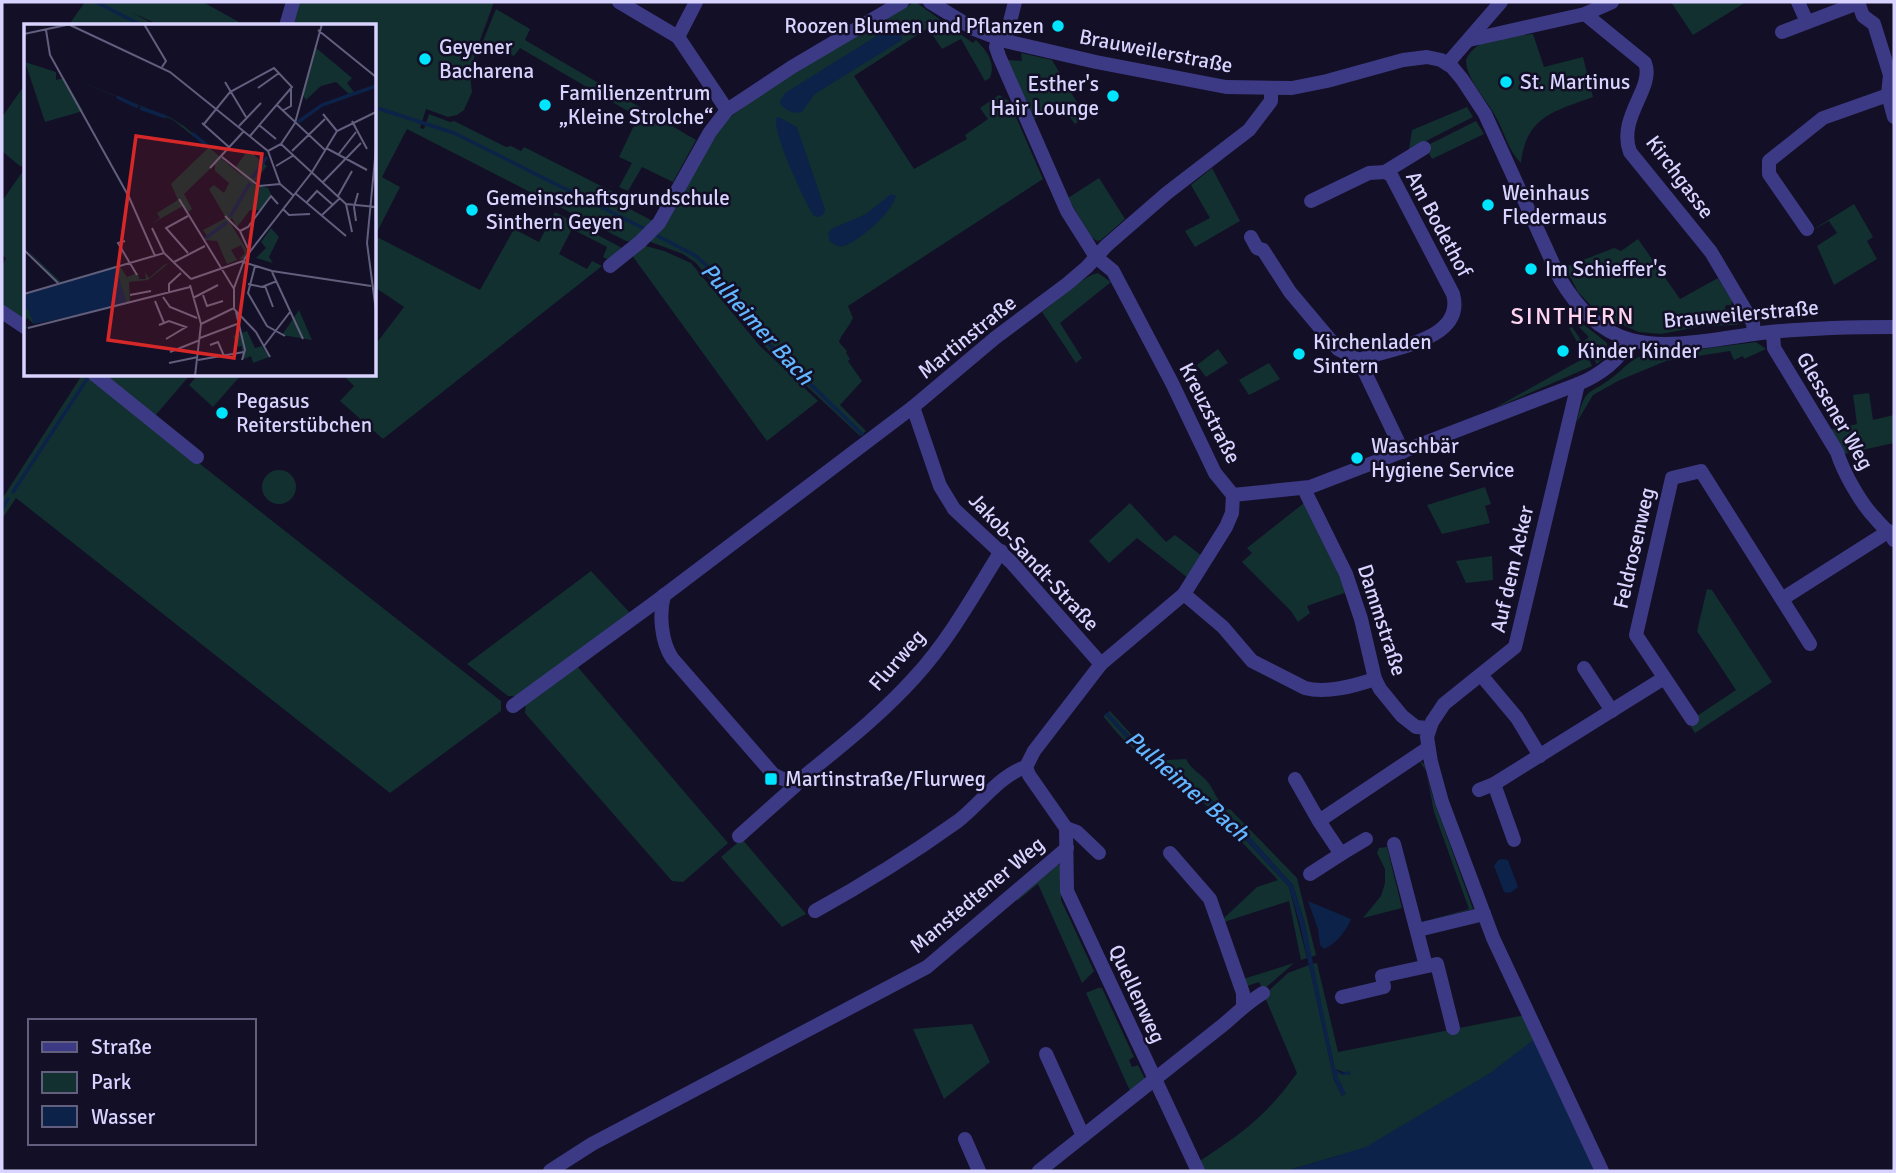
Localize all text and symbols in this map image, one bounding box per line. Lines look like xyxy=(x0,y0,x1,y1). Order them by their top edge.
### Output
place label: Roozen Blumen und Pflanzen xyxy=(784,13,1044,39)
marker: Roozen Blumen und Pflanzen xyxy=(1050,18,1066,34)
street label: Brauweilerstraße xyxy=(1077,23,1235,79)
inset map xyxy=(24,24,376,376)
place label: Geyener Bacharena xyxy=(439,34,534,84)
marker: Geyener Bacharena xyxy=(417,51,433,67)
place label: St. Martinus xyxy=(1520,69,1630,95)
place label: Esther's Hair Lounge xyxy=(990,71,1099,121)
marker: St. Martinus xyxy=(1498,74,1514,90)
place label: Familienzentrum „Kleine Strolche“ xyxy=(559,80,713,130)
marker: Esther's Hair Lounge xyxy=(1105,88,1121,104)
marker: Familienzentrum „Kleine Strolche“ xyxy=(537,97,553,113)
street label: Kirchgasse xyxy=(1640,130,1720,224)
street label: Am Bodethof xyxy=(1400,167,1478,282)
place label: Weinhaus Fledermaus xyxy=(1502,180,1607,230)
place label: Gemeinschaftsgrundschule Sinthern Geyen xyxy=(486,185,730,235)
marker: Weinhaus Fledermaus xyxy=(1480,197,1496,213)
marker: Gemeinschaftsgrundschule Sinthern Geyen xyxy=(464,202,480,218)
place label: Im Schieffer's xyxy=(1545,256,1667,282)
water label: Pulheimer Bach xyxy=(695,257,820,392)
marker: Im Schieffer's xyxy=(1523,261,1539,277)
street label: Martinstraße xyxy=(913,289,1021,385)
street label: Brauweilerstraße xyxy=(1662,294,1820,334)
district label: SINTHERN xyxy=(1511,301,1636,331)
place label: Kirchenladen Sintern xyxy=(1313,329,1432,379)
place label: Kinder Kinder xyxy=(1577,338,1700,364)
marker: Kinder Kinder xyxy=(1555,343,1571,359)
marker: Kirchenladen Sintern xyxy=(1291,346,1307,362)
street label: Glessener Weg xyxy=(1791,347,1879,475)
street label: Kreuzstraße xyxy=(1174,358,1246,468)
place label: Pegasus Reiterstübchen xyxy=(236,388,372,438)
marker: Pegasus Reiterstübchen xyxy=(214,405,230,421)
place label: Waschbär Hygiene Service xyxy=(1371,433,1514,483)
marker: Waschbär Hygiene Service xyxy=(1349,450,1365,466)
street label: Feldrosenweg xyxy=(1607,485,1661,611)
street label: Jakob-Sandt-Straße xyxy=(963,487,1105,637)
street label: Auf dem Acker xyxy=(1485,503,1539,635)
street label: Dammstraße xyxy=(1352,561,1412,679)
street label: Flurweg xyxy=(863,624,931,696)
water label: Pulheimer Bach xyxy=(1119,724,1256,849)
place label: Martinstraße/Flurweg xyxy=(785,766,986,792)
marker: Martinstraße/Flurweg xyxy=(763,771,779,787)
street label: Manstedtener Weg xyxy=(904,831,1050,959)
street label: Quellenweg xyxy=(1103,941,1171,1047)
legend xyxy=(28,1019,256,1145)
text: Straße xyxy=(91,1034,152,1060)
text: Park xyxy=(91,1069,132,1095)
text: Wasser xyxy=(91,1104,156,1130)

